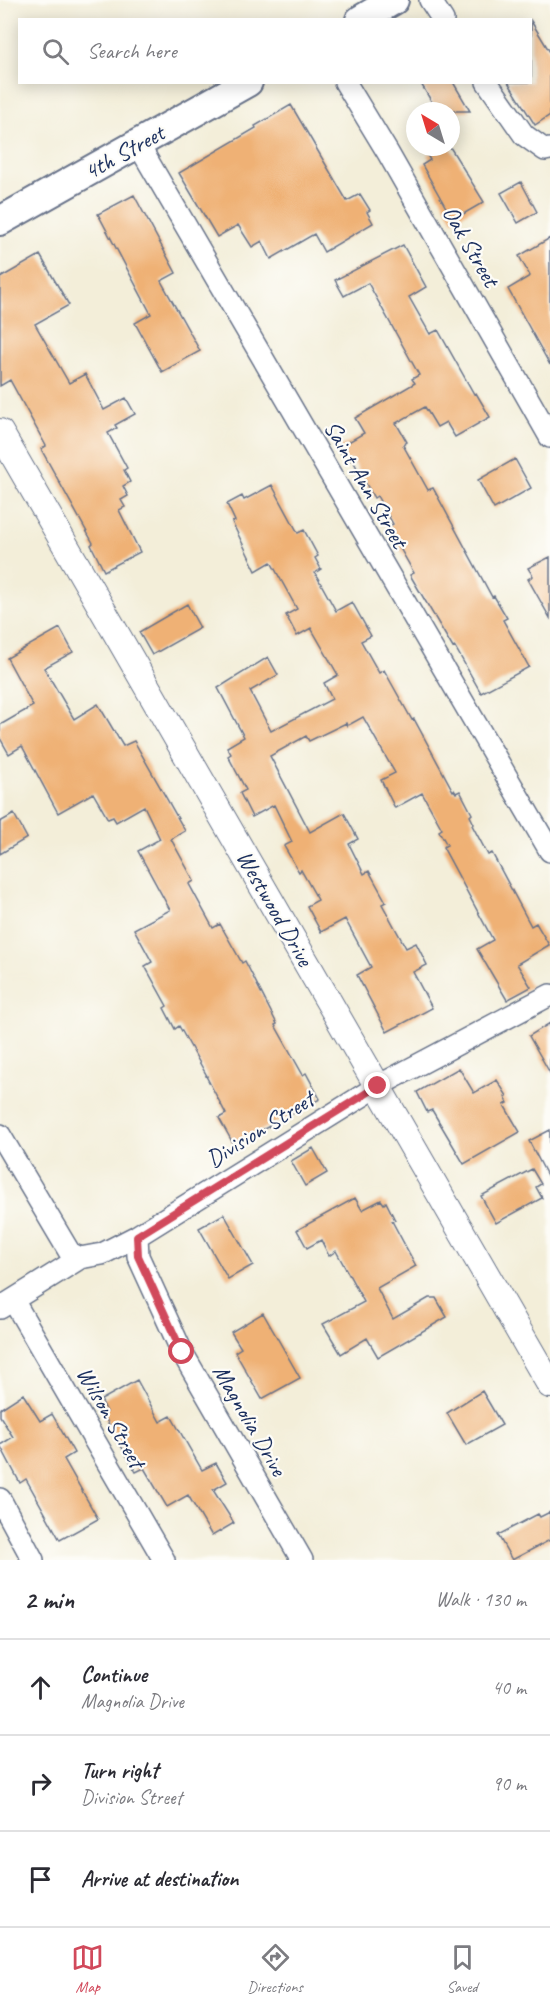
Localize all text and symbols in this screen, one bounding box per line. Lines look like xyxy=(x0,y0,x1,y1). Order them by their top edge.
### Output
search box xyxy=(18,18,532,84)
icon: search xyxy=(39,35,72,68)
text: Search here xyxy=(87,37,177,65)
north arrow xyxy=(406,102,460,156)
street label: 4th Street xyxy=(79,117,171,186)
street label: Oak Street xyxy=(436,200,507,294)
street label: Saint Ann Street xyxy=(317,415,416,555)
street label: Westwood Drive xyxy=(230,845,321,973)
route end xyxy=(364,1072,390,1098)
street label: Division Street xyxy=(201,1082,322,1174)
route start xyxy=(168,1338,194,1364)
street label: Magnolia Drive xyxy=(206,1359,295,1483)
street label: Wilson Street xyxy=(70,1361,154,1476)
text: 2 min xyxy=(24,1583,74,1616)
text: Walk · 130 m xyxy=(436,1587,526,1612)
text: Continue xyxy=(81,1661,147,1689)
icon: ahead xyxy=(24,1671,57,1704)
text: 40 m xyxy=(492,1675,526,1700)
text: Magnolia Drive xyxy=(81,1689,184,1714)
text: Turn right xyxy=(81,1757,158,1785)
icon: right xyxy=(24,1767,57,1800)
text: 90 m xyxy=(492,1771,526,1796)
text: Division Street xyxy=(81,1785,182,1810)
icon: arrive xyxy=(24,1863,57,1896)
text: Arrive at destination xyxy=(81,1865,238,1893)
tab: Map xyxy=(71,1941,104,1997)
tab: Directions xyxy=(247,1941,303,1997)
tab: Saved xyxy=(446,1941,479,1997)

